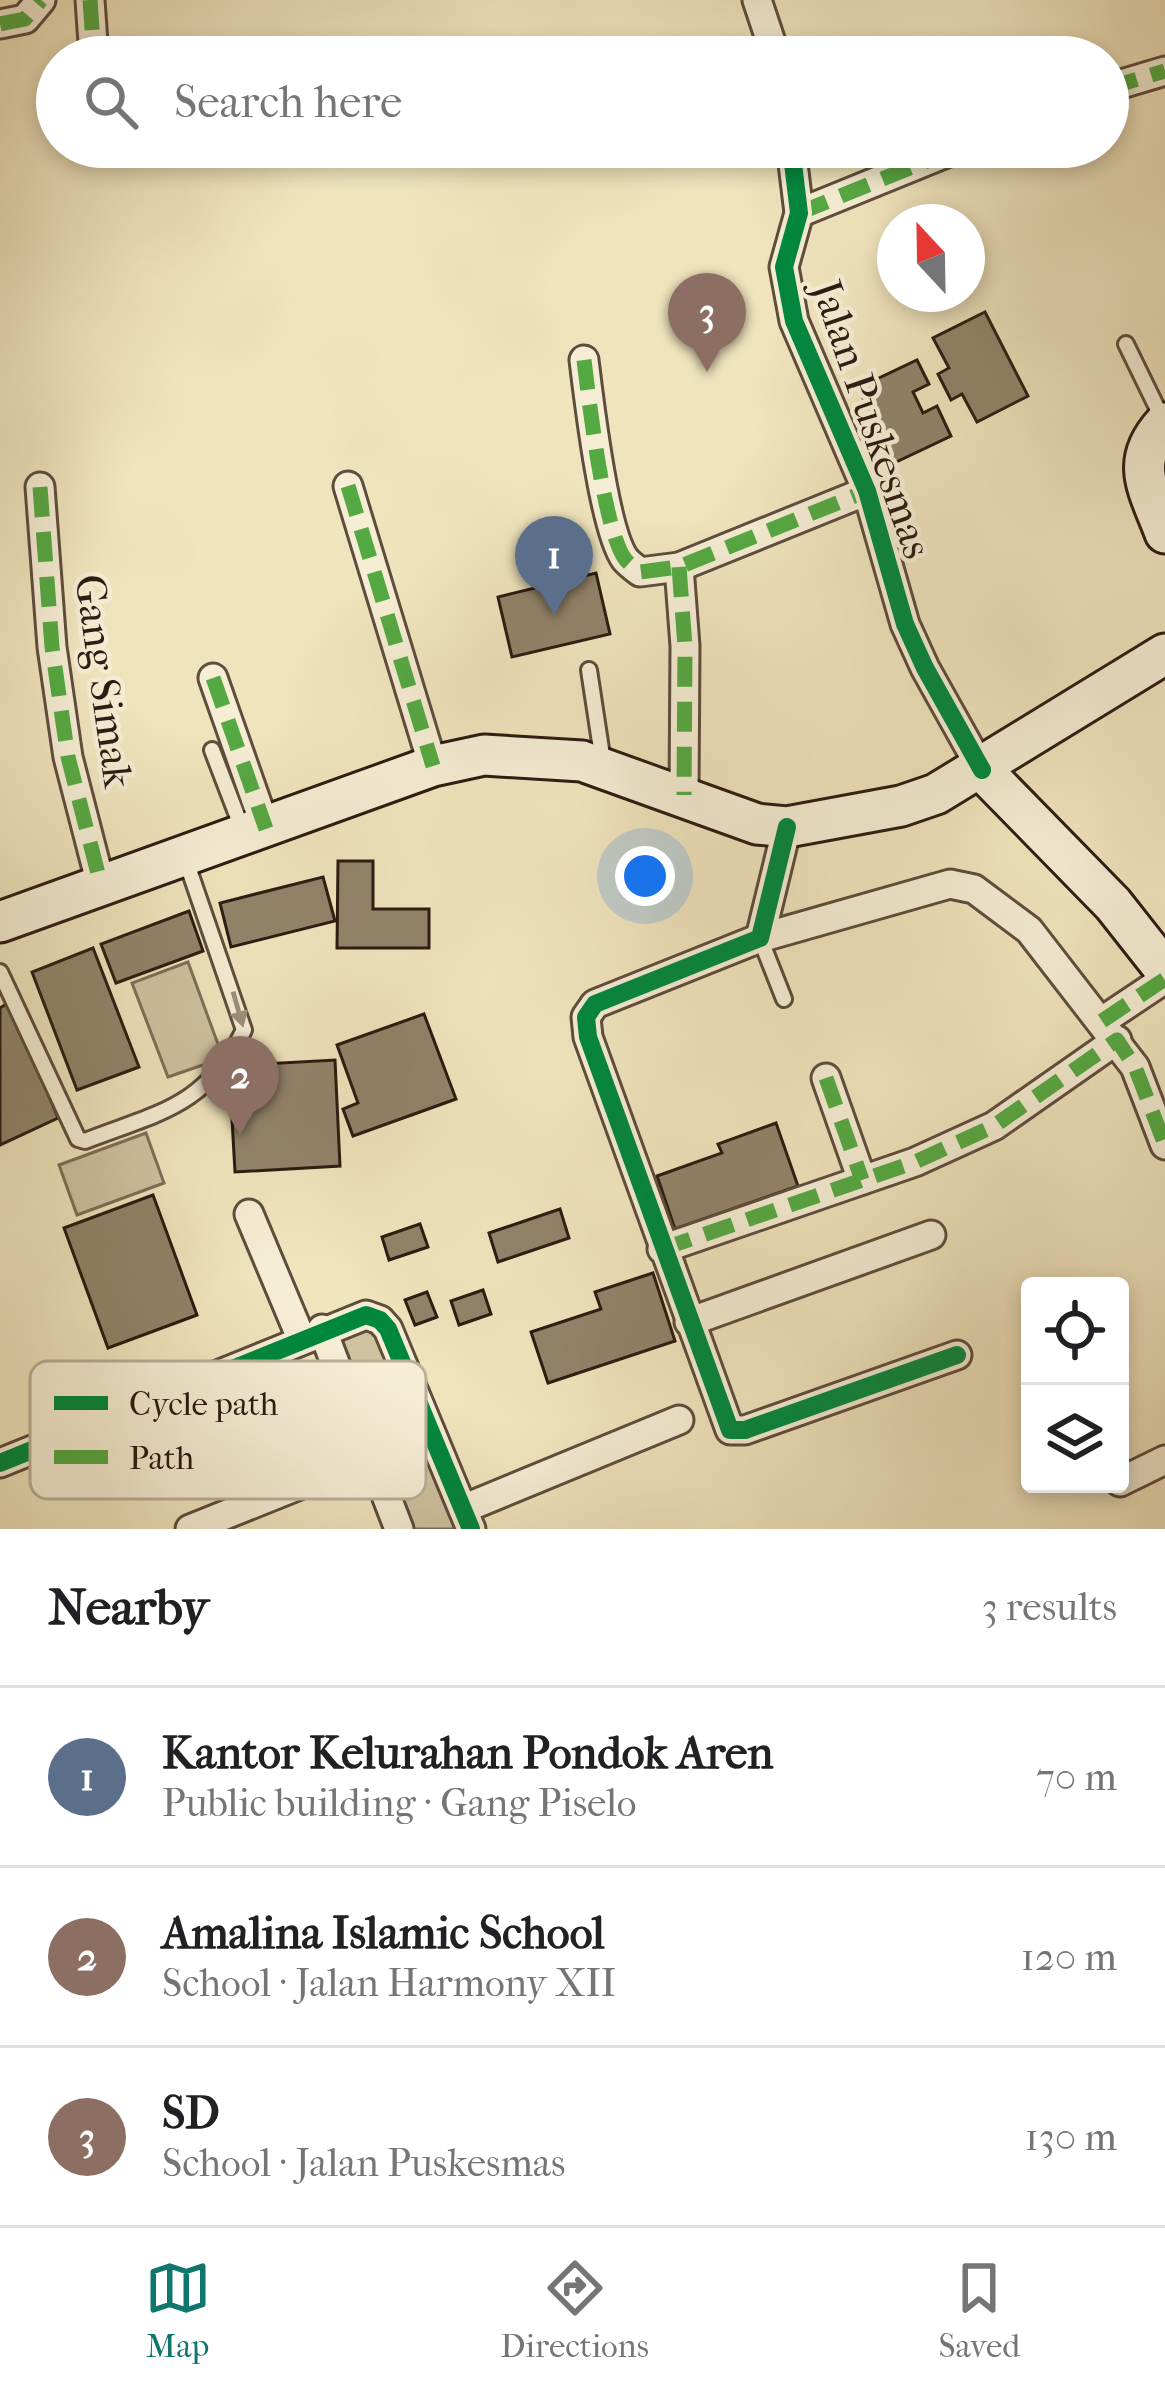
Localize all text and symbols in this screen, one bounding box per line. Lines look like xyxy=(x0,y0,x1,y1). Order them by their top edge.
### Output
search box xyxy=(36,36,1129,168)
icon: search xyxy=(78,69,144,135)
text: Search here xyxy=(174,76,402,129)
north arrow xyxy=(877,204,985,312)
street label: Jalan Puskesmas xyxy=(800,271,942,565)
pin: 3 xyxy=(668,273,746,372)
pin: 1 xyxy=(515,516,593,615)
street label: Gang Simak xyxy=(64,571,143,791)
your location xyxy=(615,846,675,906)
one-way arrow xyxy=(230,991,248,1028)
pin: 2 xyxy=(201,1036,279,1135)
map controls xyxy=(1021,1277,1129,1493)
button: locate xyxy=(1021,1277,1129,1385)
legend xyxy=(30,1361,426,1499)
text: Cycle path xyxy=(129,1385,279,1424)
button: layers xyxy=(1021,1385,1129,1493)
text: Path xyxy=(129,1439,195,1478)
text: Nearby xyxy=(48,1577,209,1637)
text: 3 results xyxy=(982,1584,1117,1630)
text: Kantor Kelurahan Pondok Aren xyxy=(162,1727,774,1780)
text: 1 xyxy=(80,1754,94,1800)
text: 70 m xyxy=(1036,1754,1117,1800)
text: Public building · Gang Piselo xyxy=(162,1780,637,1826)
text: Amalina Islamic School xyxy=(162,1907,605,1960)
text: 2 xyxy=(77,1934,97,1980)
text: 120 m xyxy=(1021,1934,1117,1980)
text: School · Jalan Harmony XII xyxy=(162,1960,616,2006)
text: SD xyxy=(162,2087,220,2140)
text: 3 xyxy=(79,2114,95,2160)
text: 130 m xyxy=(1025,2114,1117,2160)
text: School · Jalan Puskesmas xyxy=(162,2140,565,2186)
tab: Map xyxy=(145,2255,211,2366)
tab: Directions xyxy=(500,2255,649,2366)
tab: Saved xyxy=(938,2255,1020,2366)

